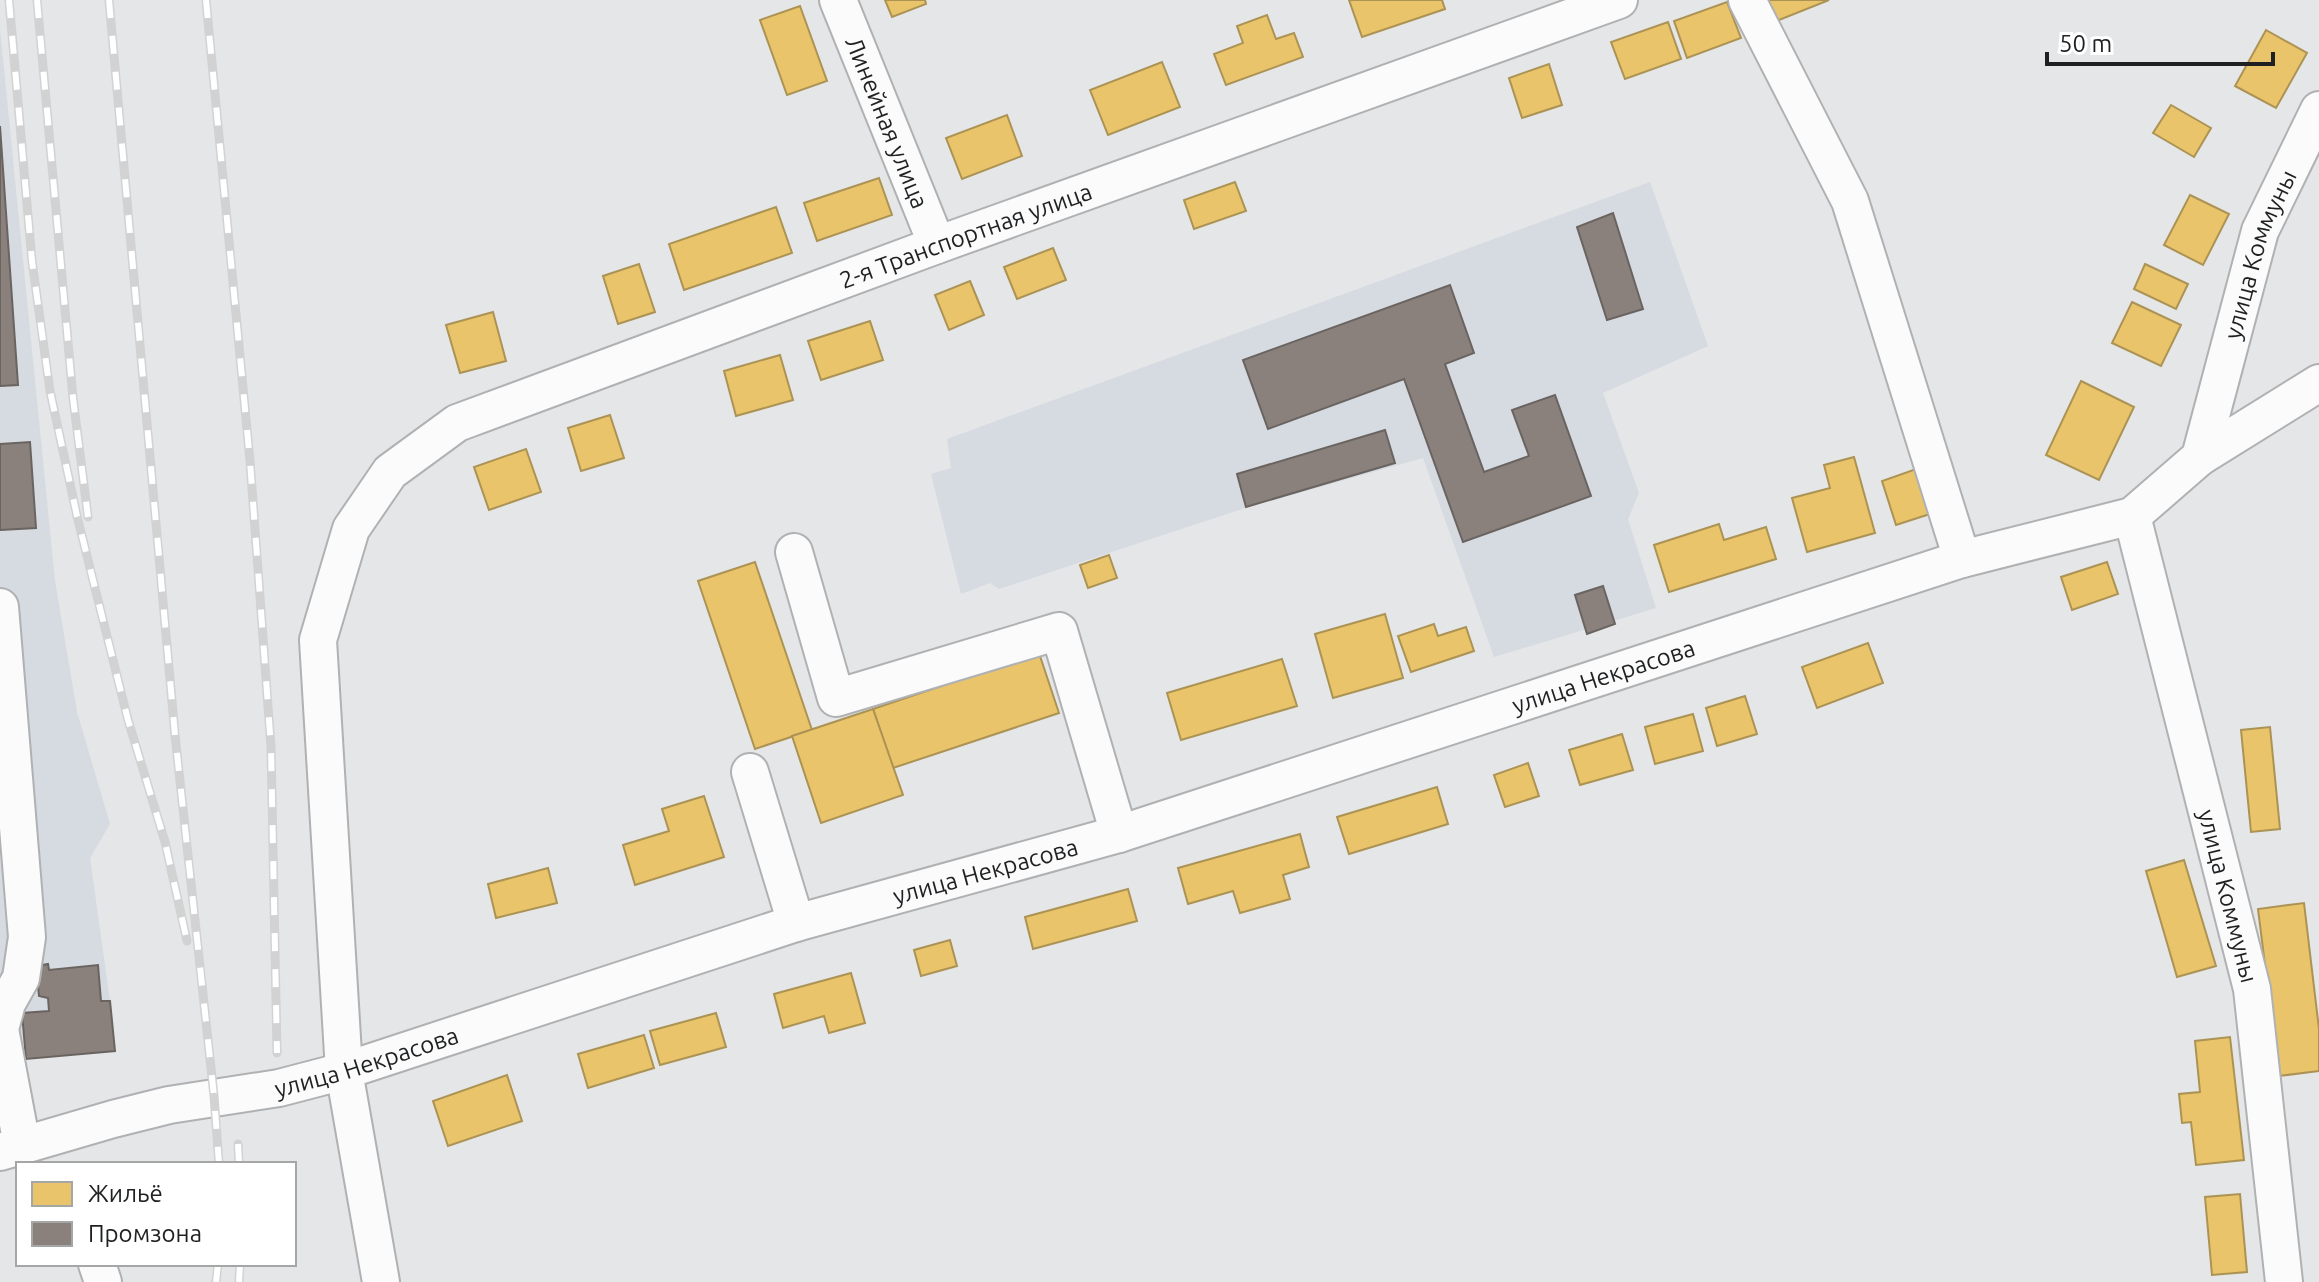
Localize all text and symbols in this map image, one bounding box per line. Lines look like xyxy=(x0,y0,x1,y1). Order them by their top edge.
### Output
scale bar xyxy=(2047,16,2273,66)
text: 50 m xyxy=(2059,30,2112,57)
street label: Линейная улица xyxy=(841,33,934,212)
street label: улица Коммуны xyxy=(2218,165,2301,342)
street label: 2-я Транспортная улица xyxy=(836,177,1095,293)
street label: улица Некрасова xyxy=(1508,634,1698,718)
street label: улица Коммуны xyxy=(2193,806,2263,986)
street label: улица Некрасова xyxy=(890,832,1081,909)
street label: улица Некрасова xyxy=(272,1021,462,1102)
legend xyxy=(16,1162,296,1266)
text: Жильё xyxy=(88,1180,163,1207)
text: Промзона xyxy=(88,1220,202,1247)

